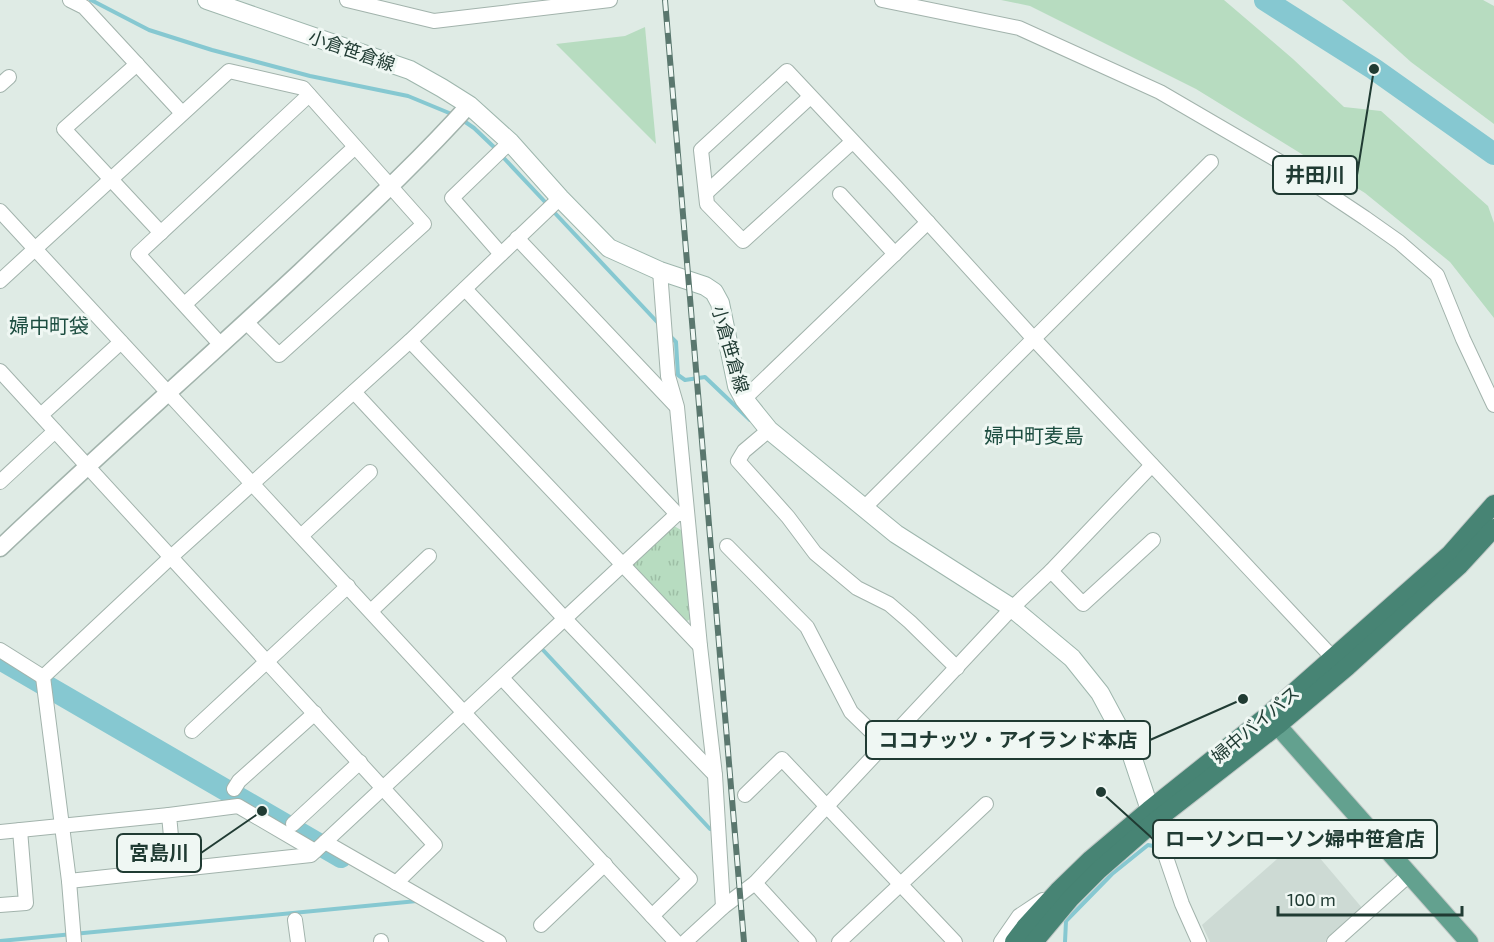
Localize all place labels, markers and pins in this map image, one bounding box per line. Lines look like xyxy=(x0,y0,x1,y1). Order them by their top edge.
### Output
callout: 井田川 xyxy=(1273,156,1357,194)
callout: ココナッツ・アイランド本店 xyxy=(866,721,1150,759)
callout: ローソンローソン婦中笹倉店 xyxy=(1153,820,1437,858)
callout: 宮島川 xyxy=(117,834,201,872)

